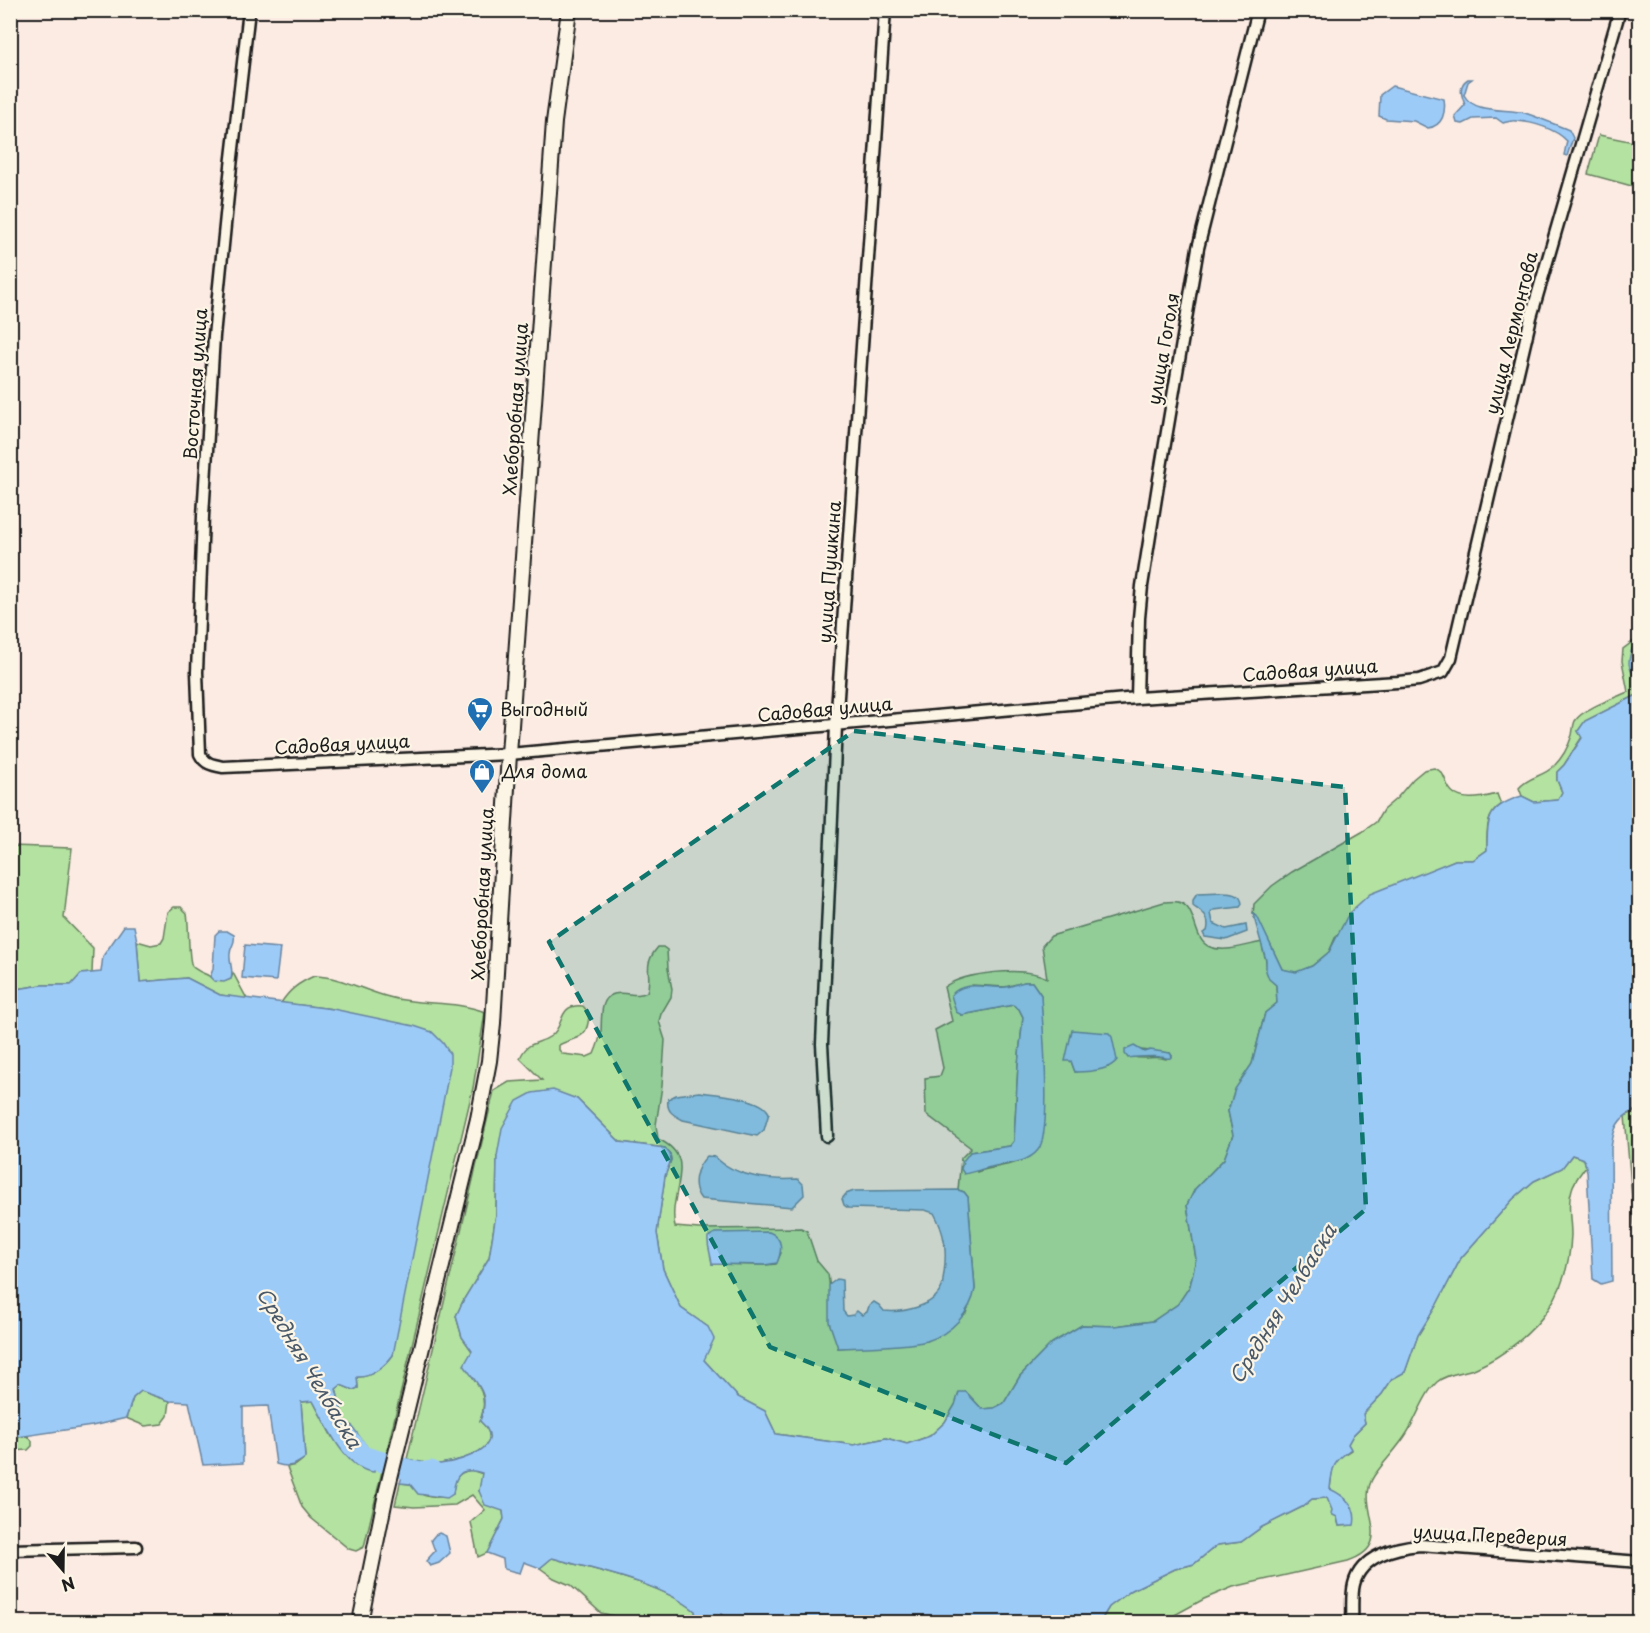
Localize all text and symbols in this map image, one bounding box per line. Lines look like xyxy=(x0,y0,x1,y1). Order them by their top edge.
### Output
street label: улица Лермонтова xyxy=(1477,247,1544,417)
street label: улица Гоголя xyxy=(1139,291,1186,407)
street label: Восточная улица xyxy=(176,306,213,461)
street label: Хлеборобная улица xyxy=(495,321,534,496)
street label: улица Пушкина xyxy=(810,499,847,644)
street label: Садовая улица xyxy=(1241,651,1379,688)
street label: Садовая улица xyxy=(756,689,894,728)
supermarket icon: Выгодный xyxy=(465,695,495,733)
place label: Выгодный xyxy=(500,695,588,722)
street label: Садовая улица xyxy=(274,726,411,761)
shop icon: Для дома xyxy=(467,757,497,795)
place label: Для дома xyxy=(501,757,587,784)
street label: Хлеборобная улица xyxy=(463,806,500,981)
water label: Средняя Челбаска xyxy=(1221,1217,1344,1389)
water label: Средняя Челбаска xyxy=(250,1281,370,1454)
street label: улица Передерия xyxy=(1412,1517,1568,1552)
north arrow xyxy=(33,1540,93,1600)
text: N xyxy=(58,1572,79,1598)

